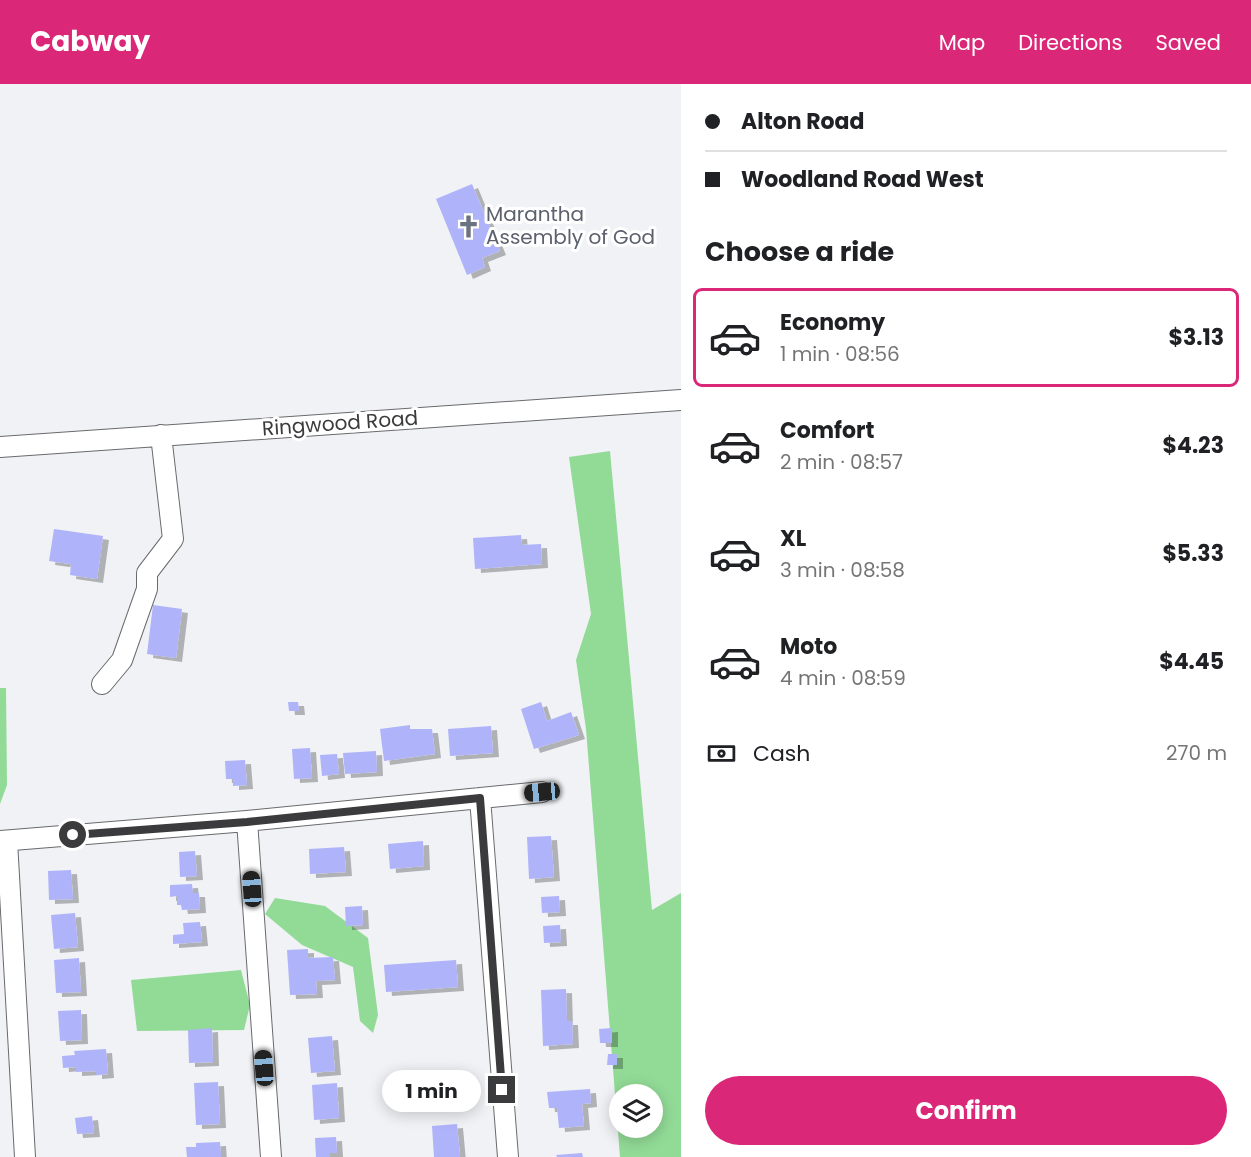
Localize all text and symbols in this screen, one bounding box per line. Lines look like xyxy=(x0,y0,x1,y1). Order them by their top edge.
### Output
text: Cabway xyxy=(30,22,150,61)
text: Map xyxy=(939,28,985,57)
text: Directions xyxy=(1018,28,1122,57)
text: Saved xyxy=(1155,28,1221,57)
text: Alton Road xyxy=(741,106,864,137)
text: Woodland Road West xyxy=(741,164,984,195)
place label: Marantha Assembly of God xyxy=(486,200,655,251)
church icon: Marantha Assembly of God xyxy=(455,213,481,239)
text: Choose a ride xyxy=(705,233,894,270)
text: Economy xyxy=(780,307,885,338)
icon: car xyxy=(708,311,762,365)
text: $3.13 xyxy=(1168,322,1224,353)
text: 1 min · 08:56 xyxy=(780,340,900,368)
street label: Ringwood Road xyxy=(261,404,419,442)
text: Comfort xyxy=(780,415,874,446)
icon: car xyxy=(708,419,762,473)
text: $4.23 xyxy=(1163,430,1224,461)
text: 2 min · 08:57 xyxy=(780,448,903,476)
text: XL xyxy=(780,523,806,554)
icon: car xyxy=(708,527,762,581)
text: $5.33 xyxy=(1162,538,1224,569)
text: 3 min · 08:58 xyxy=(780,556,905,584)
text: Moto xyxy=(780,631,837,662)
icon: car xyxy=(708,635,762,689)
text: $4.45 xyxy=(1159,646,1224,677)
text: 4 min · 08:59 xyxy=(780,664,906,692)
icon: cash xyxy=(705,737,738,770)
text: Cash xyxy=(753,738,810,769)
text: 270 m xyxy=(1166,739,1227,767)
car xyxy=(523,781,561,803)
route start xyxy=(59,821,86,848)
car xyxy=(242,870,262,908)
car xyxy=(254,1049,274,1087)
callout: 1 min xyxy=(382,1069,481,1111)
route end xyxy=(488,1076,515,1103)
button: Confirm xyxy=(705,1076,1227,1145)
text: 1 min xyxy=(405,1077,458,1105)
map controls xyxy=(609,1084,663,1138)
button: layers xyxy=(609,1084,663,1138)

